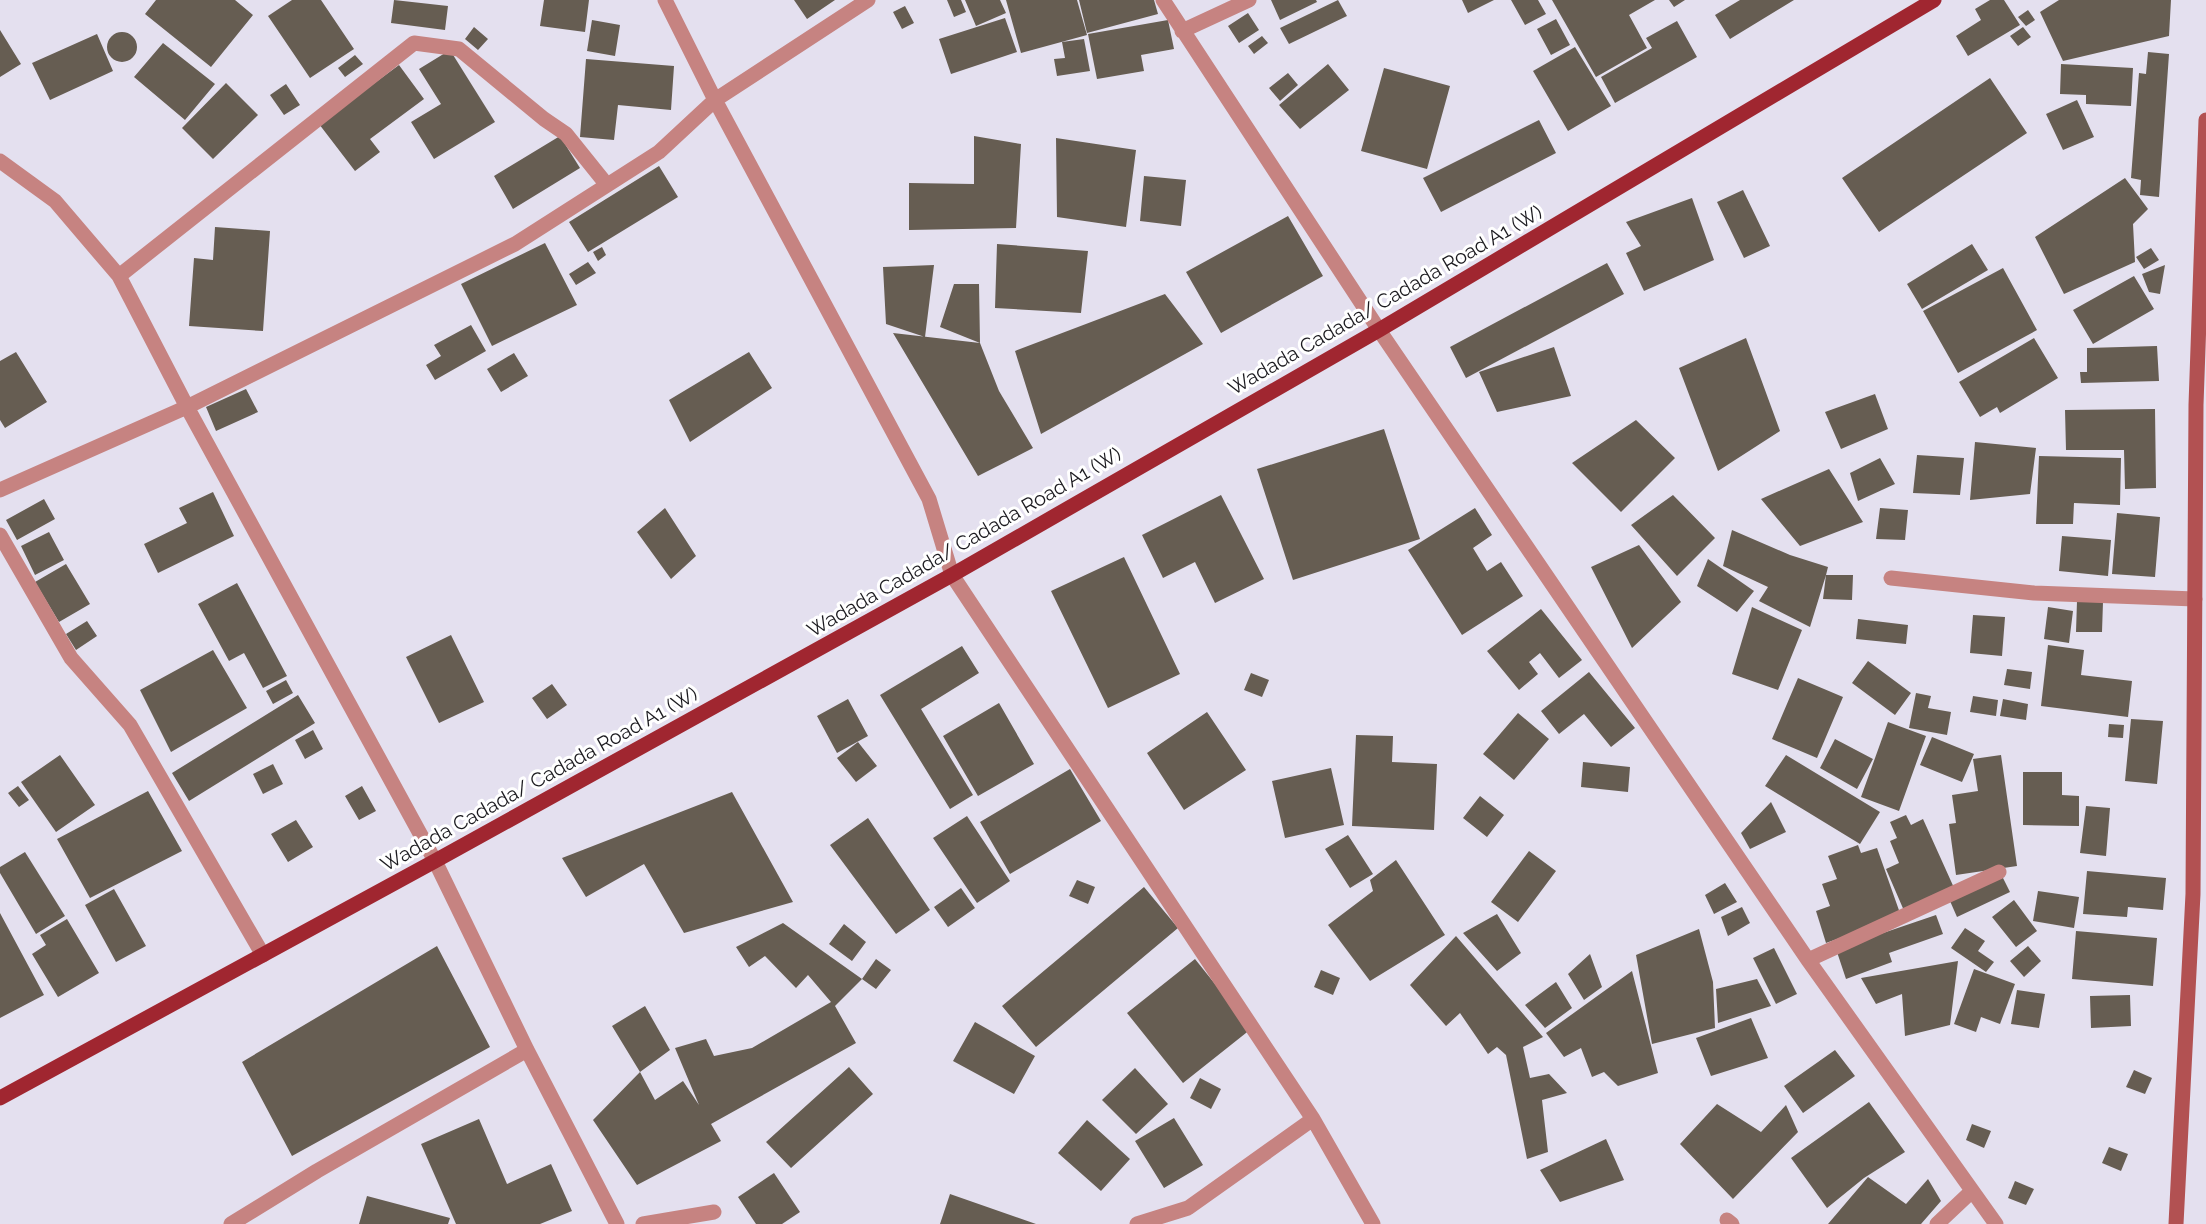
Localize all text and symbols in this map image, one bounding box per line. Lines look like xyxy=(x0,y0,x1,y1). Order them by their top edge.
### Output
street label: Wadada Cadada/ Cadada Road A1 (W) xyxy=(1224,200,1546,400)
street label: Wadada Cadada/ Cadada Road A1 (W) xyxy=(803,442,1125,642)
street label: Wadada Cadada/ Cadada Road A1 (W) xyxy=(376,682,702,876)

